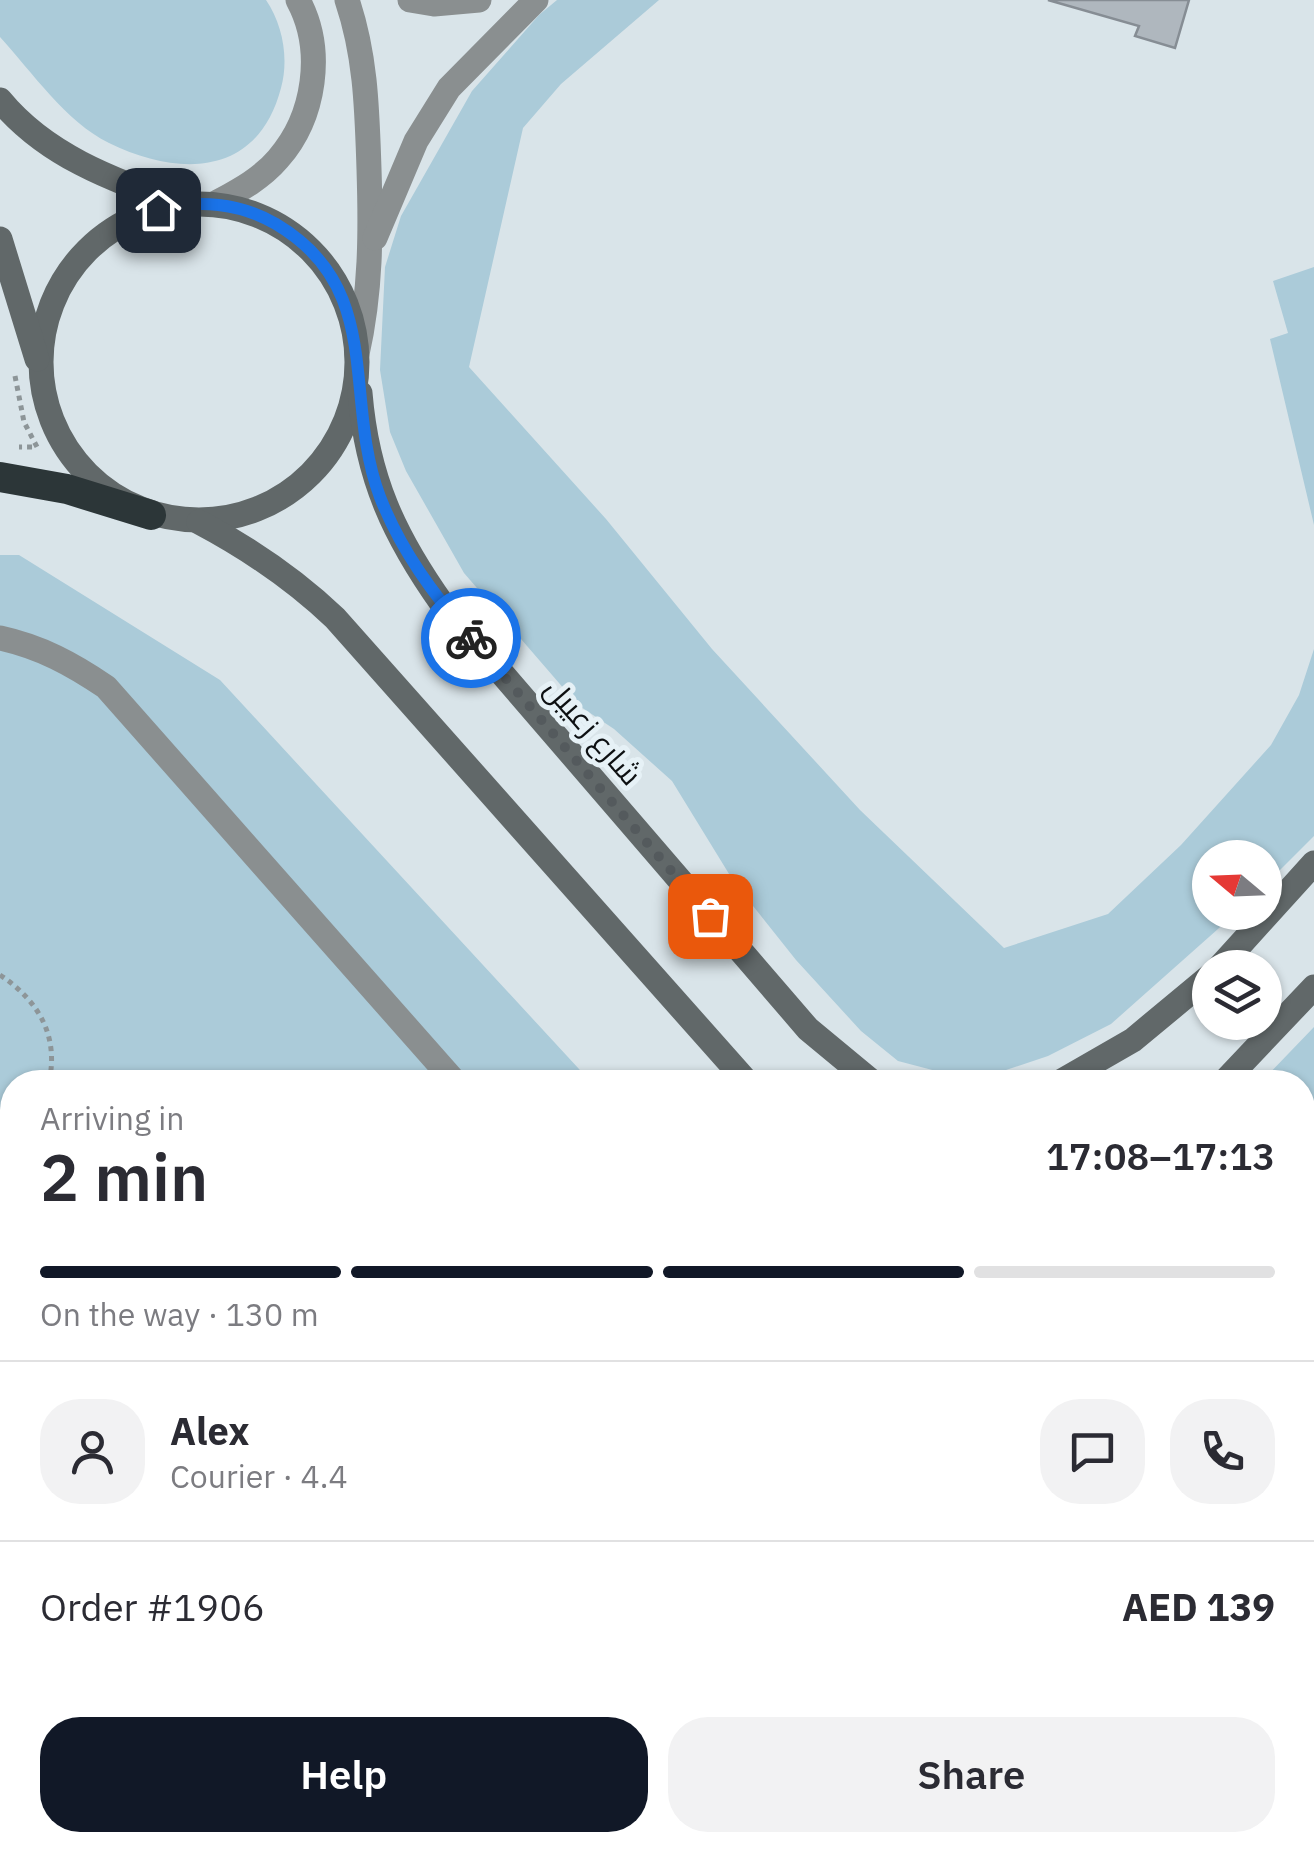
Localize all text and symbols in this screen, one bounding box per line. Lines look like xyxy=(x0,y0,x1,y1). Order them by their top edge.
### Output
pin xyxy=(116,168,201,253)
icon: home xyxy=(131,183,186,238)
courier xyxy=(421,588,521,688)
icon: bike xyxy=(444,611,499,666)
street label: شارع زعيبل xyxy=(535,669,651,794)
north arrow xyxy=(1192,840,1282,930)
map controls xyxy=(1192,840,1282,1040)
pin xyxy=(668,874,753,959)
icon: bag xyxy=(683,889,738,944)
button: layers xyxy=(1192,950,1282,1040)
text: Arriving in xyxy=(40,1097,185,1139)
text: 17:08–17:13 xyxy=(1046,1131,1275,1180)
text: 2 min xyxy=(40,1134,208,1219)
text: On the way · 130 m xyxy=(40,1293,319,1335)
button: person xyxy=(40,1399,145,1504)
button: chat xyxy=(1040,1399,1145,1504)
button: phone xyxy=(1170,1399,1275,1504)
text: Alex xyxy=(170,1406,250,1455)
text: Courier · 4.4 xyxy=(170,1455,348,1497)
text: Order #1906 xyxy=(40,1582,265,1631)
text: AED 139 xyxy=(1122,1582,1275,1631)
button: Help xyxy=(40,1717,648,1832)
button: Share xyxy=(668,1717,1275,1832)

